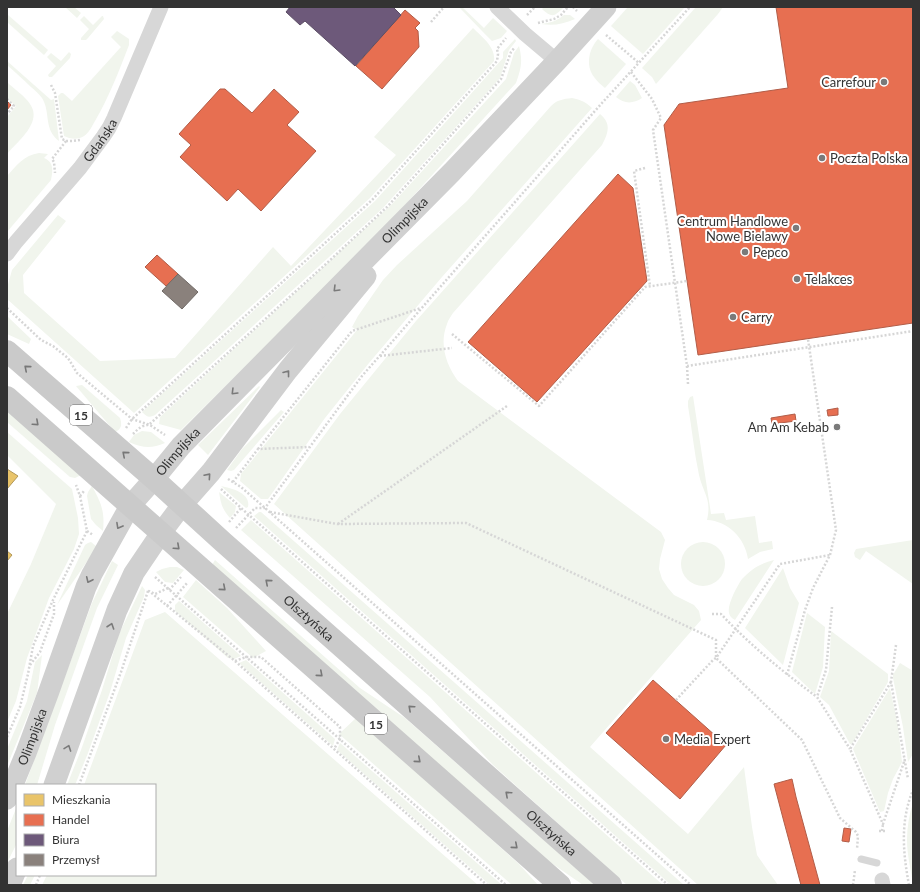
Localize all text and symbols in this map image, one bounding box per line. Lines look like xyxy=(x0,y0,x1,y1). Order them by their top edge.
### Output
place label: Carrefour xyxy=(821,74,876,90)
marker: Carrefour xyxy=(879,77,889,87)
street label: Gdańska xyxy=(79,116,120,165)
place label: Poczta Polska xyxy=(830,150,908,166)
marker: Poczta Polska xyxy=(817,153,827,163)
street label: Olimpijska xyxy=(378,193,431,247)
place label: Centrum Handlowe Nowe Bielawy xyxy=(677,213,788,244)
marker: Centrum Handlowe Nowe Bielawy xyxy=(791,223,801,233)
place label: Pepco xyxy=(753,244,788,260)
marker: Pepco xyxy=(740,247,750,257)
place label: Telakces xyxy=(805,271,853,287)
marker: Telakces xyxy=(792,274,802,284)
one-way arrow xyxy=(333,284,340,292)
place label: Carry xyxy=(741,309,773,325)
marker: Carry xyxy=(728,312,738,322)
one-way arrow xyxy=(24,365,32,373)
one-way arrow xyxy=(282,370,289,377)
one-way arrow xyxy=(231,387,239,395)
road number: 15 xyxy=(70,405,92,425)
one-way arrow xyxy=(31,418,39,425)
place label: Am Am Kebab xyxy=(748,419,829,435)
marker: Am Am Kebab xyxy=(832,422,842,432)
street label: Olimpijska xyxy=(152,424,203,479)
one-way arrow xyxy=(122,451,129,458)
one-way arrow xyxy=(203,473,210,481)
one-way arrow xyxy=(117,522,124,529)
one-way arrow xyxy=(172,543,180,550)
one-way arrow xyxy=(86,576,94,584)
one-way arrow xyxy=(265,579,273,587)
one-way arrow xyxy=(218,583,225,590)
street label: Olsztyńska xyxy=(280,591,338,645)
one-way arrow xyxy=(107,623,115,630)
one-way arrow xyxy=(315,669,323,676)
one-way arrow xyxy=(408,705,416,712)
street label: Olimpijska xyxy=(14,706,50,768)
road number: 15 xyxy=(365,714,387,734)
place label: Media Expert xyxy=(674,731,751,747)
marker: Media Expert xyxy=(661,734,671,744)
one-way arrow xyxy=(63,745,71,752)
one-way arrow xyxy=(413,755,420,762)
legend xyxy=(16,784,156,876)
one-way arrow xyxy=(505,791,513,799)
text: Mieszkania xyxy=(52,792,111,807)
street label: Olsztyńska xyxy=(523,806,580,859)
text: Handel xyxy=(52,812,90,827)
text: Biura xyxy=(52,832,79,847)
one-way arrow xyxy=(510,841,518,848)
text: Przemysł xyxy=(52,852,100,867)

